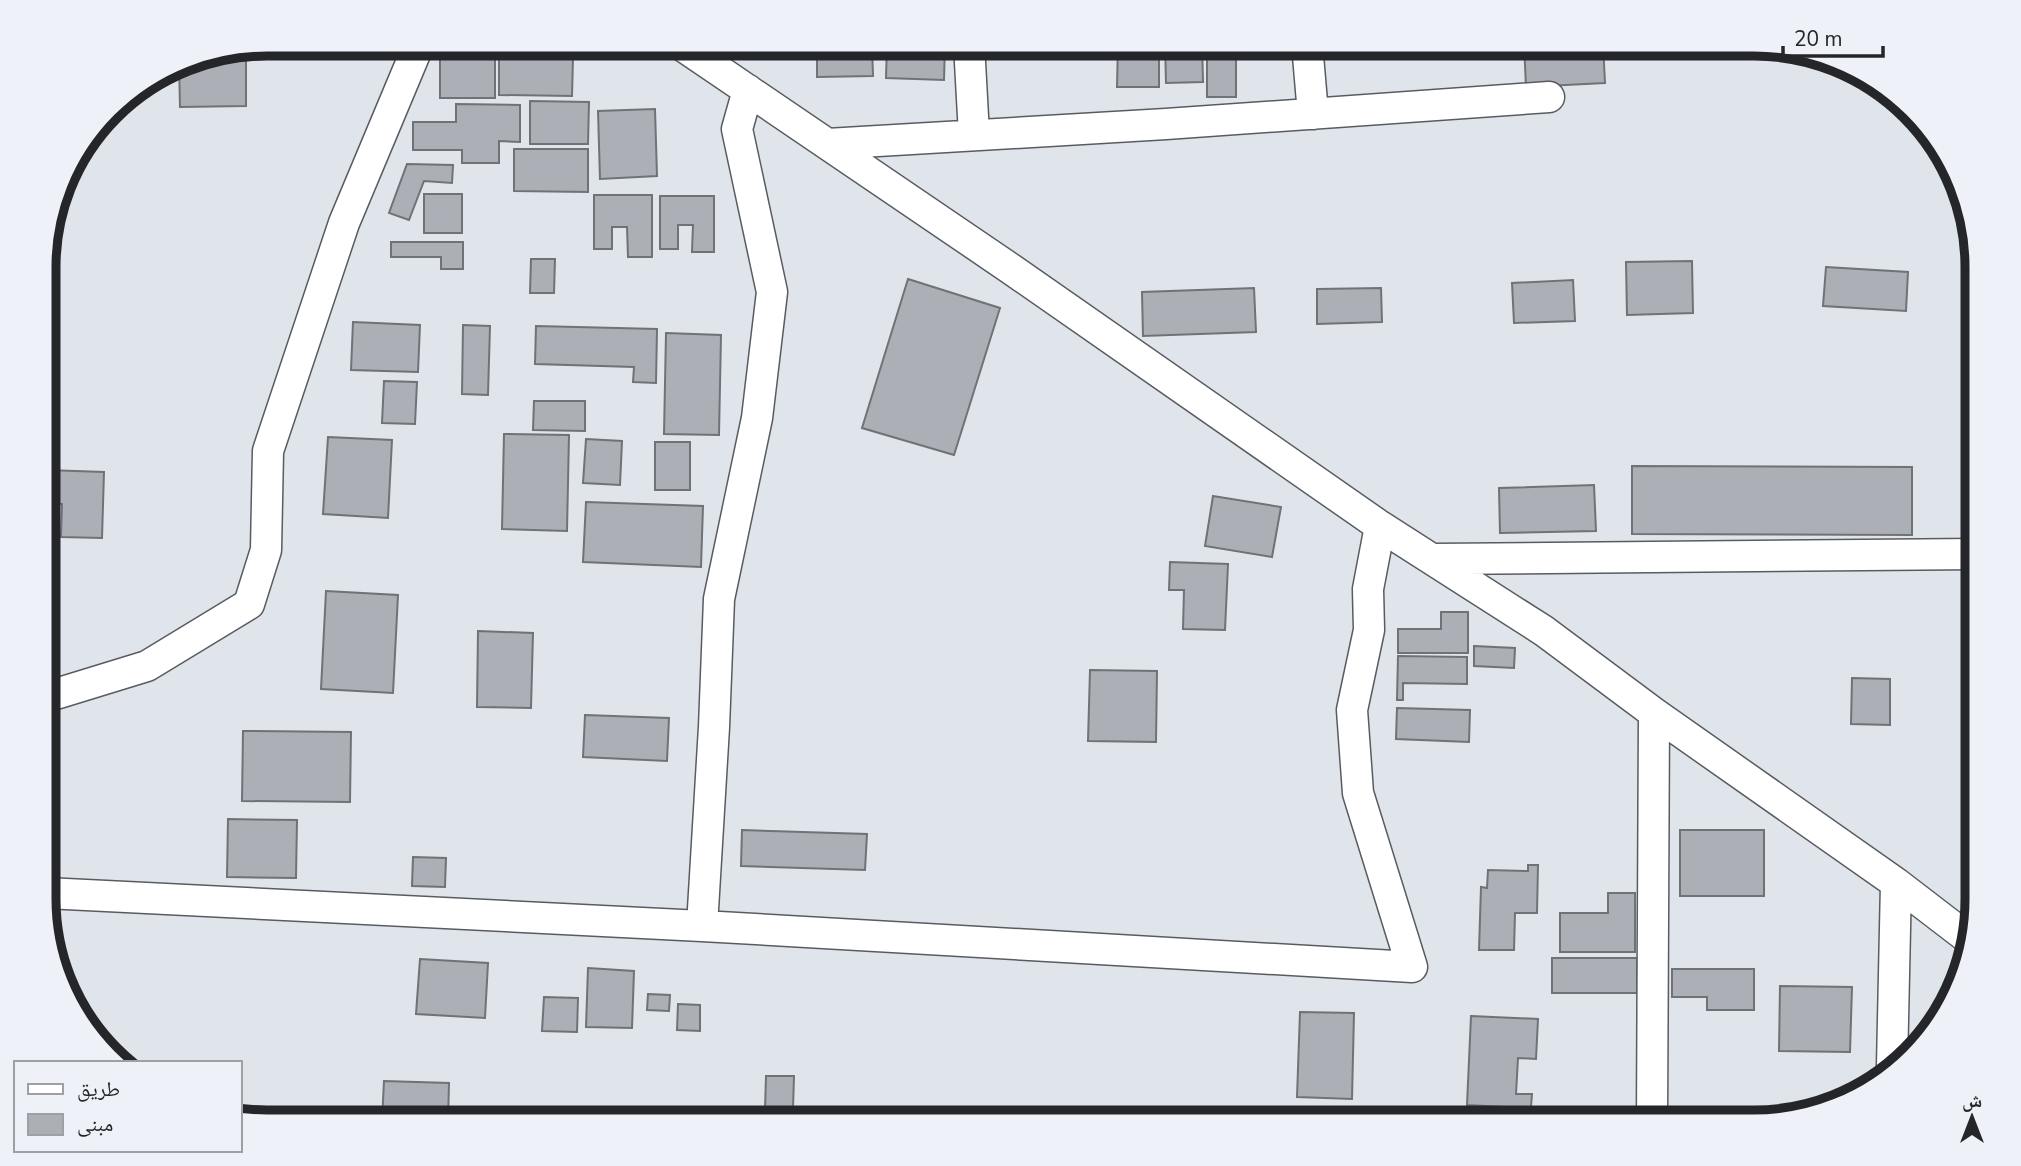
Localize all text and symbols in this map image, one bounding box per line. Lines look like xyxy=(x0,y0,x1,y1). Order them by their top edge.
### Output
scale bar xyxy=(1783,14,1883,58)
text: 20 m xyxy=(1794,25,1843,53)
legend xyxy=(14,1061,242,1152)
text: طريق xyxy=(77,1075,120,1103)
north arrow xyxy=(1937,1082,2007,1152)
text: ش xyxy=(1962,1088,1982,1114)
text: مبنى xyxy=(77,1110,113,1138)

